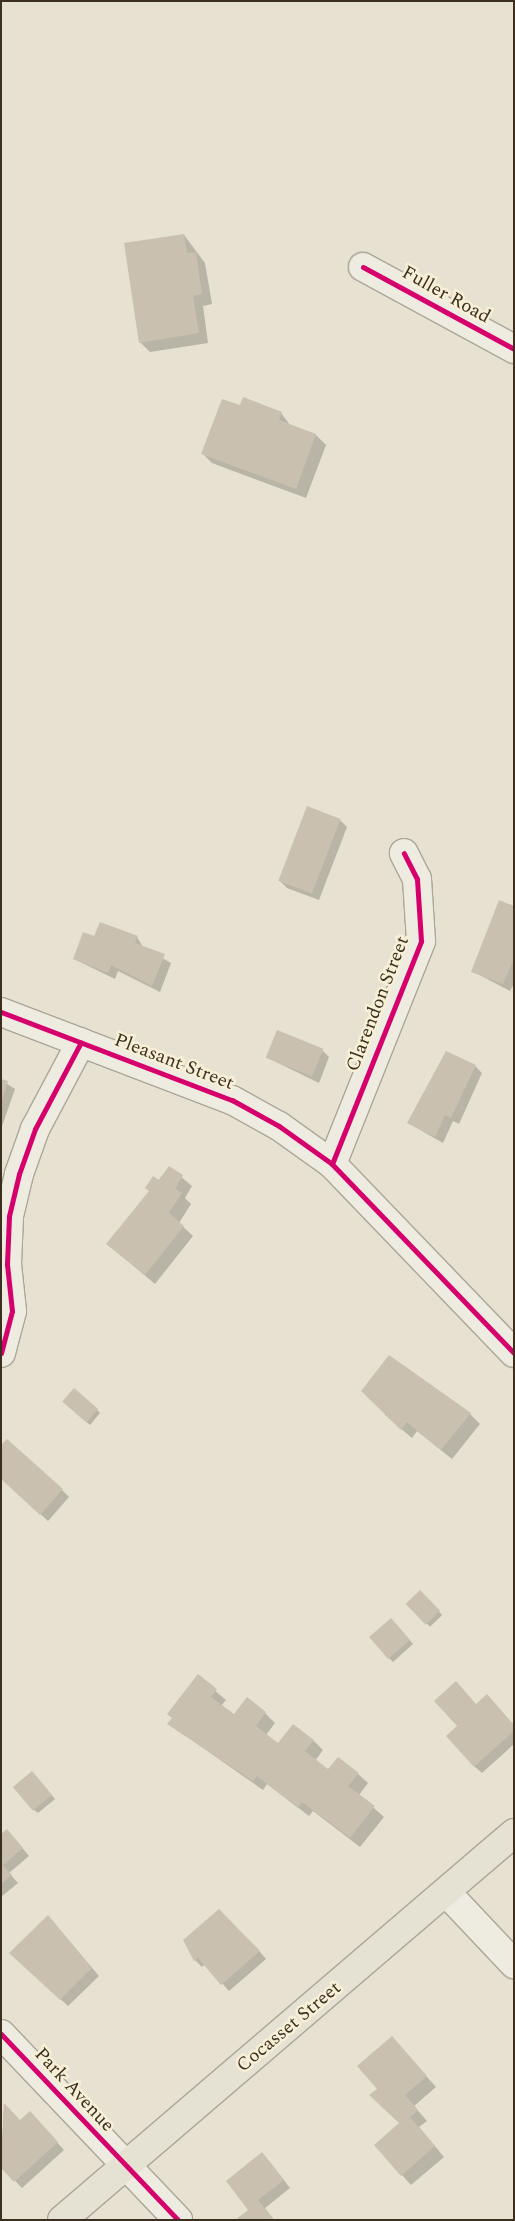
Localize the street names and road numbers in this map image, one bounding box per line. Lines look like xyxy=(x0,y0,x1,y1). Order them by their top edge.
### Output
street label: Fuller Road xyxy=(398,261,494,329)
street label: Clarendon Street xyxy=(342,933,414,1075)
street label: Pleasant Street xyxy=(111,1029,237,1095)
street label: Cocasset Street xyxy=(232,1977,346,2077)
street label: Park Avenue xyxy=(29,2043,119,2137)

